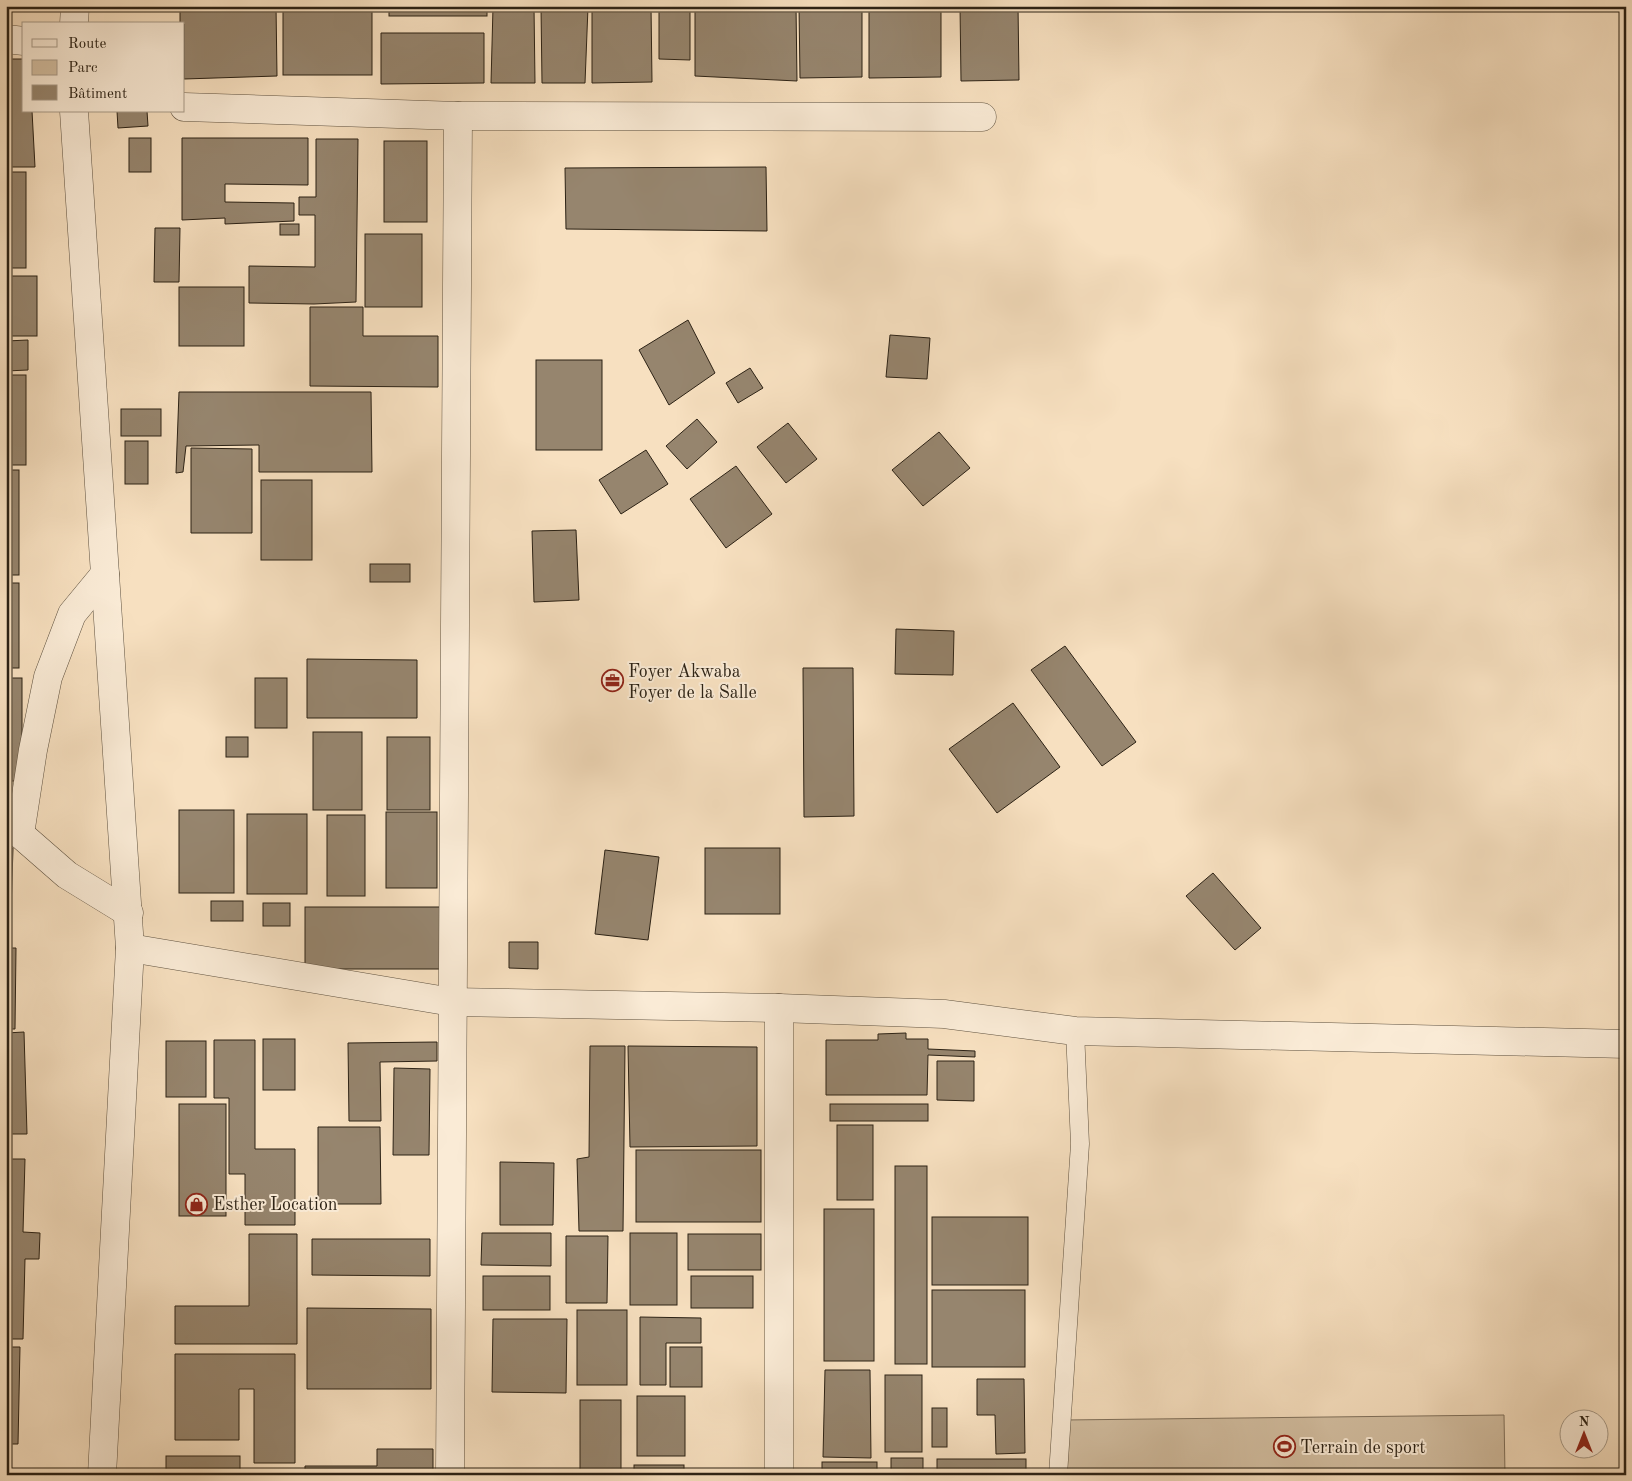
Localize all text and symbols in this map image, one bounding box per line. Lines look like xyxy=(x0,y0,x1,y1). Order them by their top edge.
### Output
legend xyxy=(22,22,185,112)
text: Route xyxy=(68,37,106,52)
text: Parc xyxy=(68,61,98,76)
text: Bâtiment xyxy=(68,87,127,102)
place label: Foyer Akwaba Foyer de la Salle xyxy=(628,663,757,702)
office icon: Foyer Akwaba Foyer de la Salle xyxy=(600,669,624,693)
shop icon: Esther Location xyxy=(185,1192,209,1216)
place label: Esther Location xyxy=(213,1196,338,1214)
north arrow xyxy=(1560,1408,1610,1458)
text: N xyxy=(1579,1415,1590,1429)
sports icon: Terrain de sport xyxy=(1272,1435,1296,1459)
place label: Terrain de sport xyxy=(1300,1439,1426,1457)

